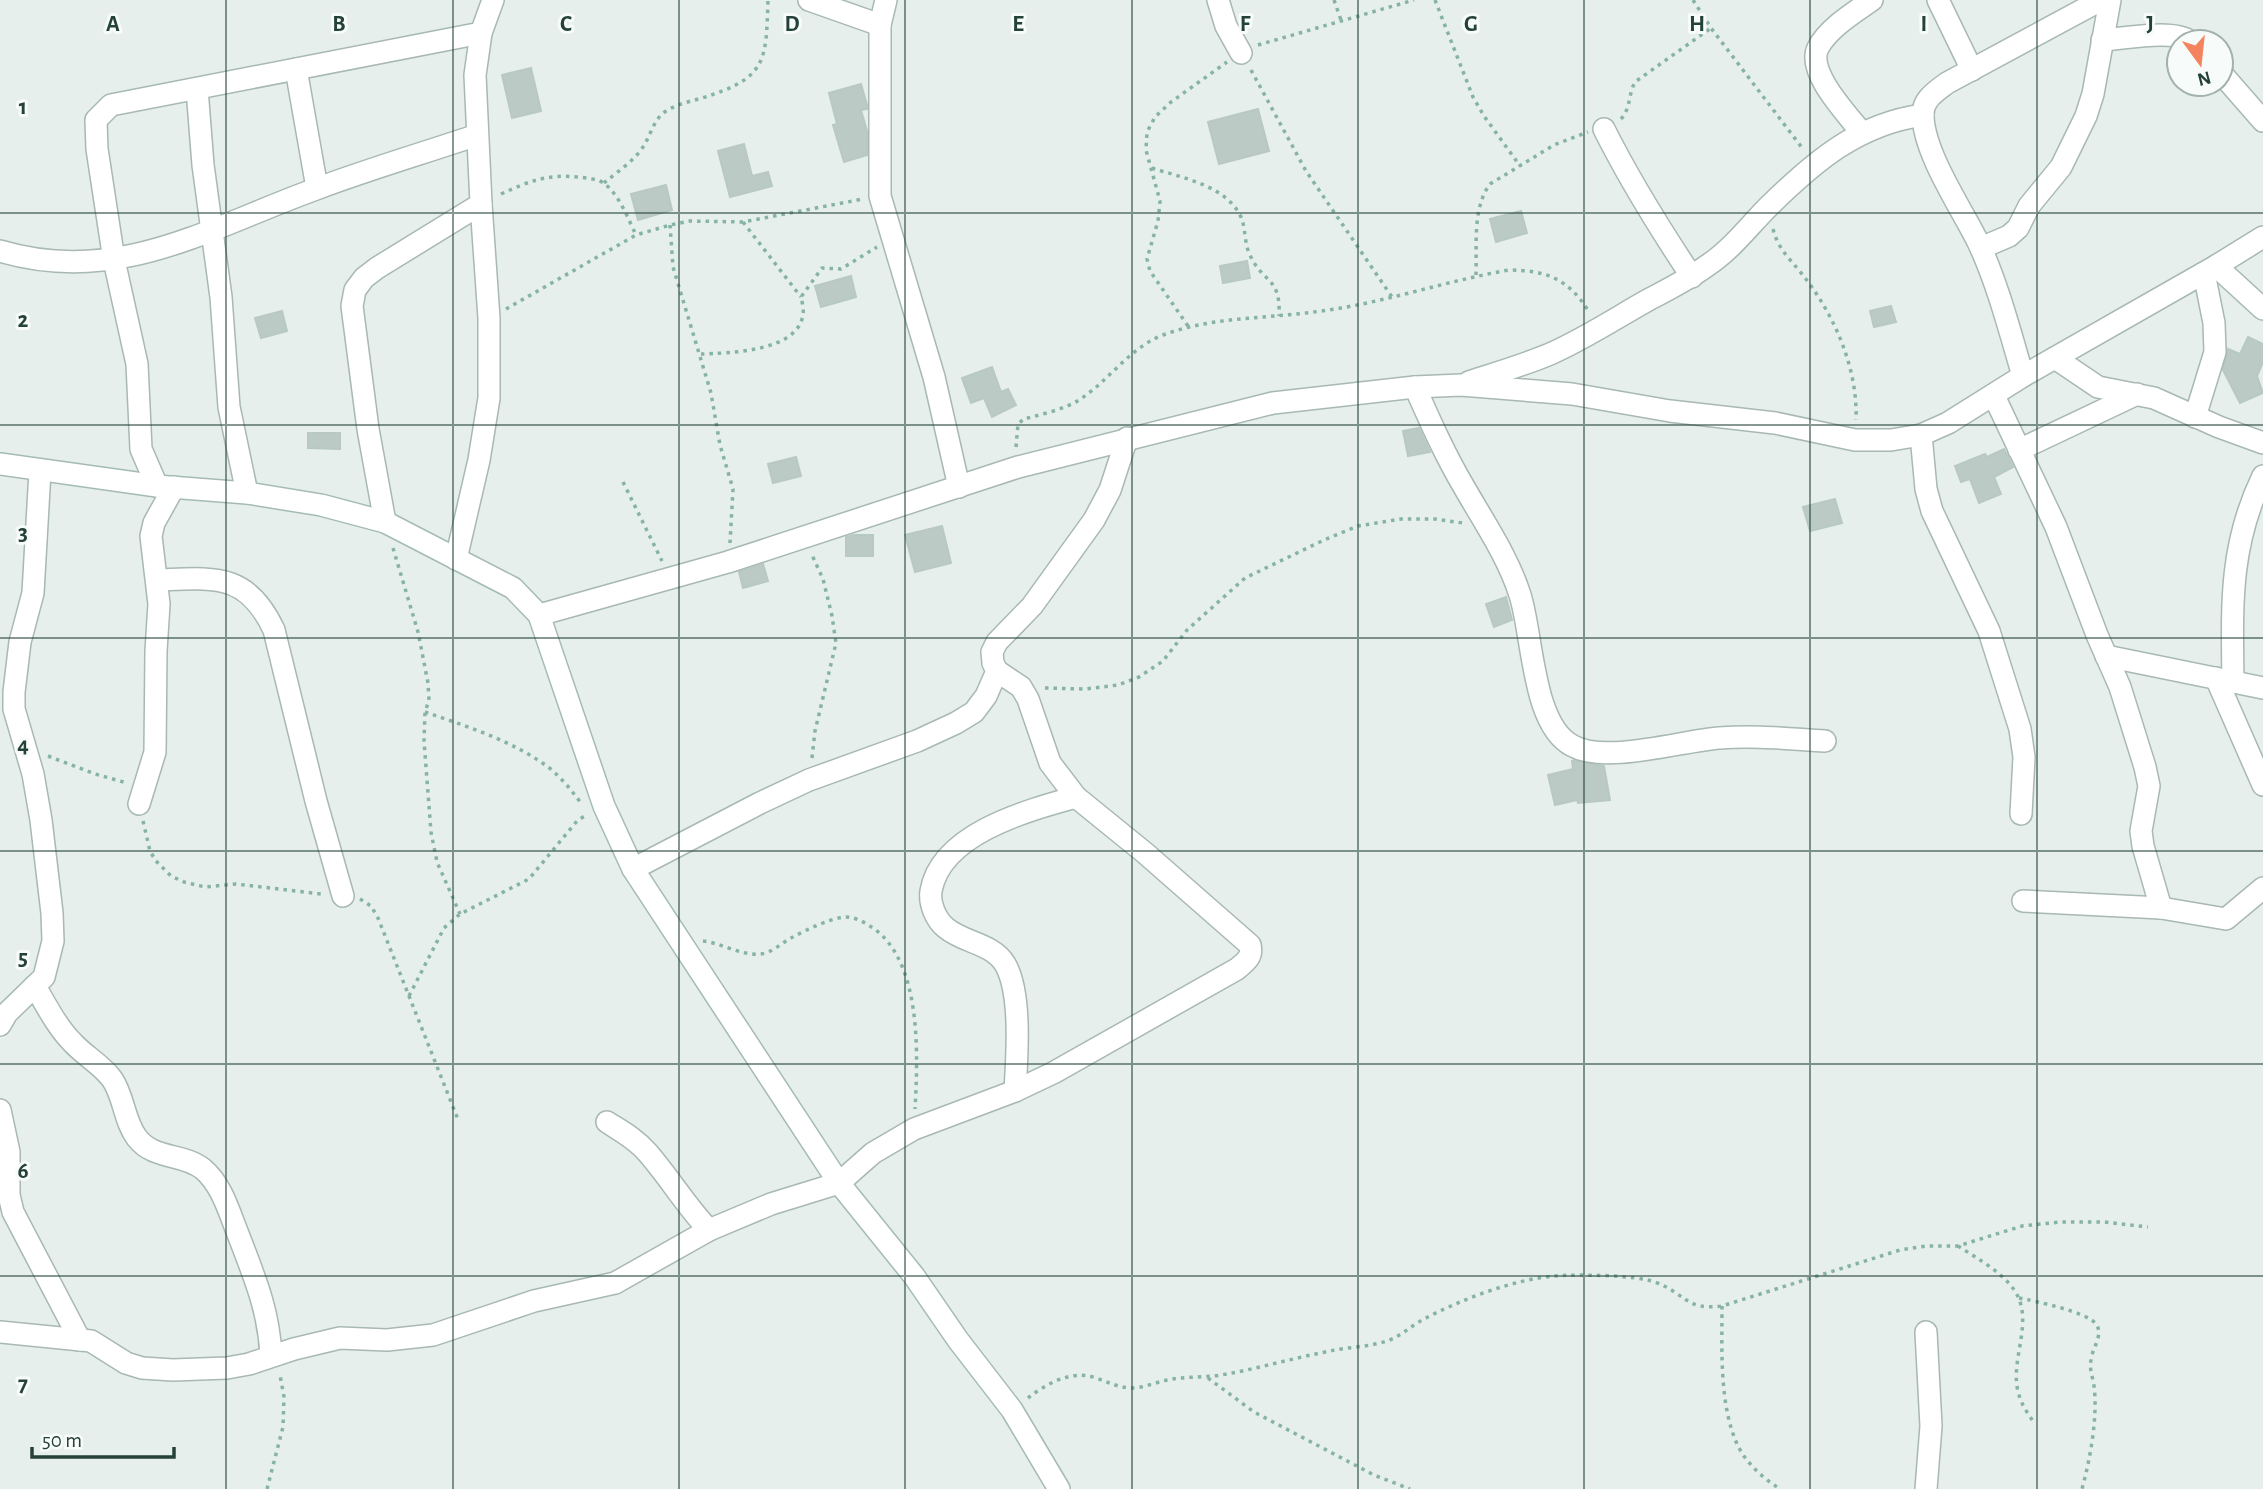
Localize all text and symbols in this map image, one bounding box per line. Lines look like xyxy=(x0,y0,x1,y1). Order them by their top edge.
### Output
text: A xyxy=(106,13,120,36)
text: B xyxy=(332,13,346,36)
text: C xyxy=(560,13,572,36)
text: D xyxy=(784,13,800,36)
text: E xyxy=(1012,13,1024,36)
text: F xyxy=(1240,13,1251,36)
text: G xyxy=(1464,13,1478,36)
text: H xyxy=(1689,13,1705,36)
text: I xyxy=(1921,13,1927,36)
text: J xyxy=(2146,13,2154,36)
north arrow xyxy=(2165,28,2235,98)
text: N xyxy=(2195,67,2213,89)
text: 1 xyxy=(19,96,27,119)
text: 2 xyxy=(18,309,29,332)
text: 3 xyxy=(18,522,28,545)
text: 4 xyxy=(17,734,29,757)
text: 5 xyxy=(18,947,28,970)
text: 6 xyxy=(17,1160,29,1183)
text: 7 xyxy=(18,1373,28,1396)
scale bar xyxy=(32,1416,173,1460)
text: 50 m xyxy=(42,1430,82,1451)

